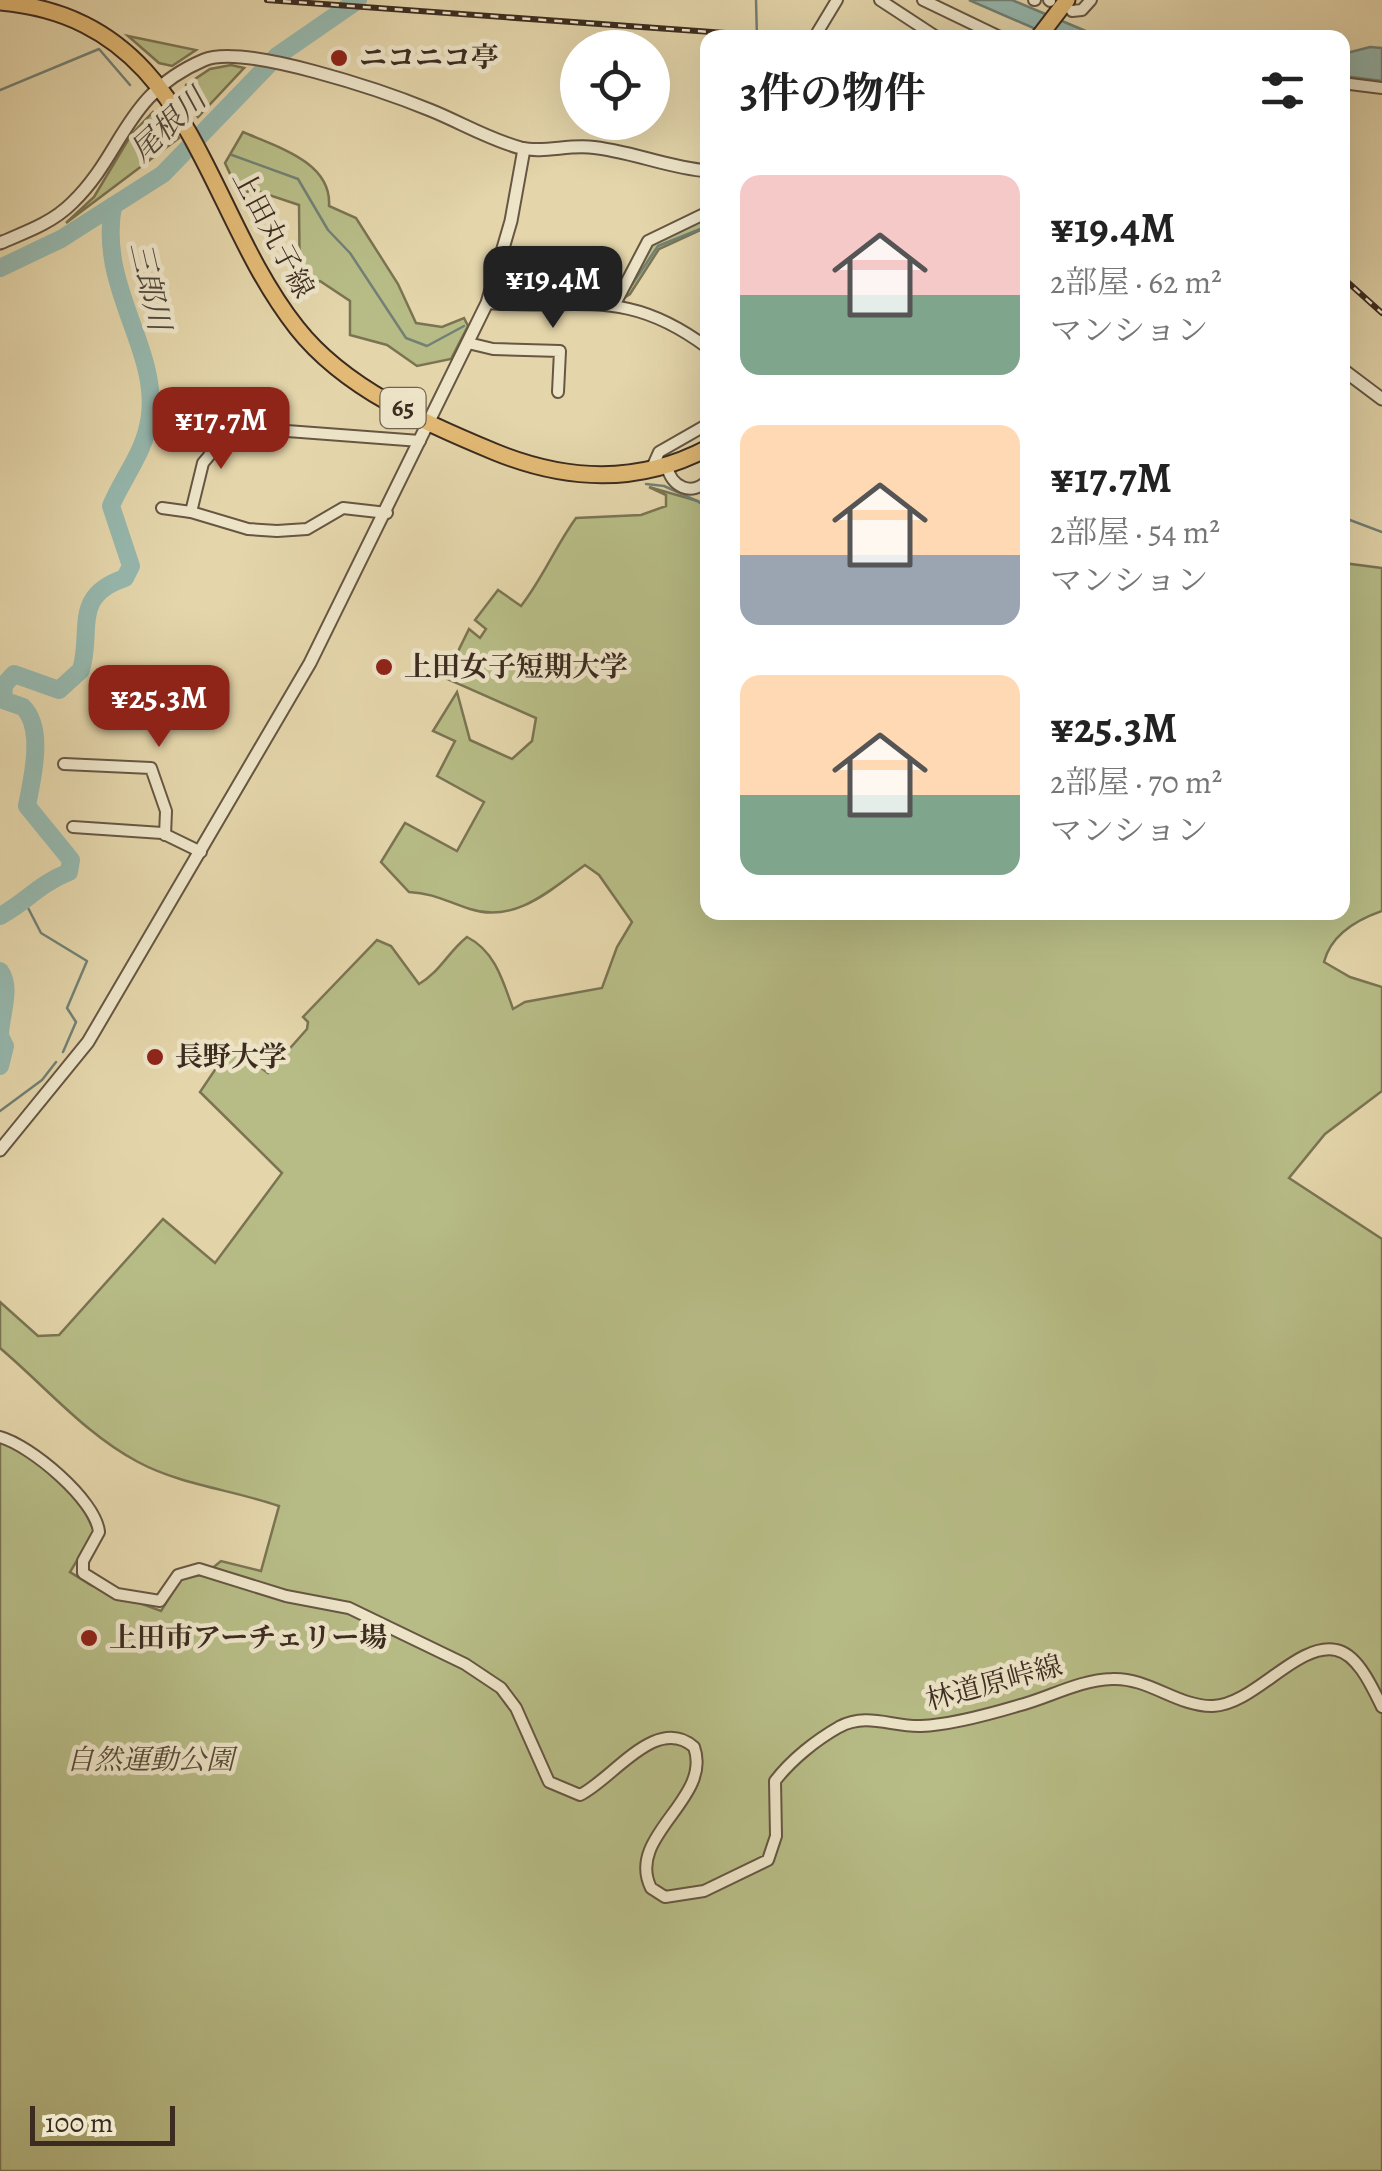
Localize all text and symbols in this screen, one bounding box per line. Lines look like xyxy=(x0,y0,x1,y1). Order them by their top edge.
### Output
map controls xyxy=(560,30,670,140)
button: locate xyxy=(560,30,670,140)
place label: ニコニコ亭 xyxy=(359,39,499,77)
marker: ニコニコ亭 xyxy=(328,47,350,69)
icon: filters xyxy=(1255,63,1310,118)
text: 3件の物件 xyxy=(740,64,926,121)
water label: 尾根川 xyxy=(121,78,217,170)
street label: 上田丸子線 xyxy=(223,163,323,305)
text: ¥19.4M xyxy=(1050,199,1175,256)
icon: home xyxy=(820,215,940,335)
water label: 三郎川 xyxy=(120,238,180,337)
pin: ¥19.4M xyxy=(472,246,634,331)
text: ¥19.4M xyxy=(505,256,601,300)
text: 2部屋 · 62 m² xyxy=(1050,260,1222,304)
text: マンション xyxy=(1050,308,1209,352)
pin: ¥17.7M xyxy=(140,387,302,472)
road number: 65 xyxy=(380,388,426,428)
text: ¥17.7M xyxy=(175,397,267,441)
text: ¥17.7M xyxy=(1050,449,1172,506)
icon: home xyxy=(820,465,940,585)
text: 2部屋 · 54 m² xyxy=(1050,510,1220,554)
text: マンション xyxy=(1050,558,1209,602)
place label: 上田女子短期大学 xyxy=(404,648,628,686)
marker: 上田女子短期大学 xyxy=(373,656,395,678)
pin: ¥25.3M xyxy=(78,665,240,750)
text: ¥25.3M xyxy=(111,675,207,719)
text: ¥25.3M xyxy=(1050,699,1177,756)
icon: home xyxy=(820,715,940,835)
text: 2部屋 · 70 m² xyxy=(1050,760,1222,804)
text: マンション xyxy=(1050,808,1209,852)
place label: 長野大学 xyxy=(175,1038,287,1076)
marker: 長野大学 xyxy=(144,1046,166,1068)
place label: 上田市アーチェリー場 xyxy=(109,1619,387,1657)
marker: 上田市アーチェリー場 xyxy=(78,1627,100,1649)
street label: 林道原峠線 xyxy=(921,1647,1067,1719)
park label: 自然運動公園 xyxy=(66,1741,238,1779)
scale bar xyxy=(30,2101,175,2146)
text: 100 m xyxy=(45,2104,113,2142)

